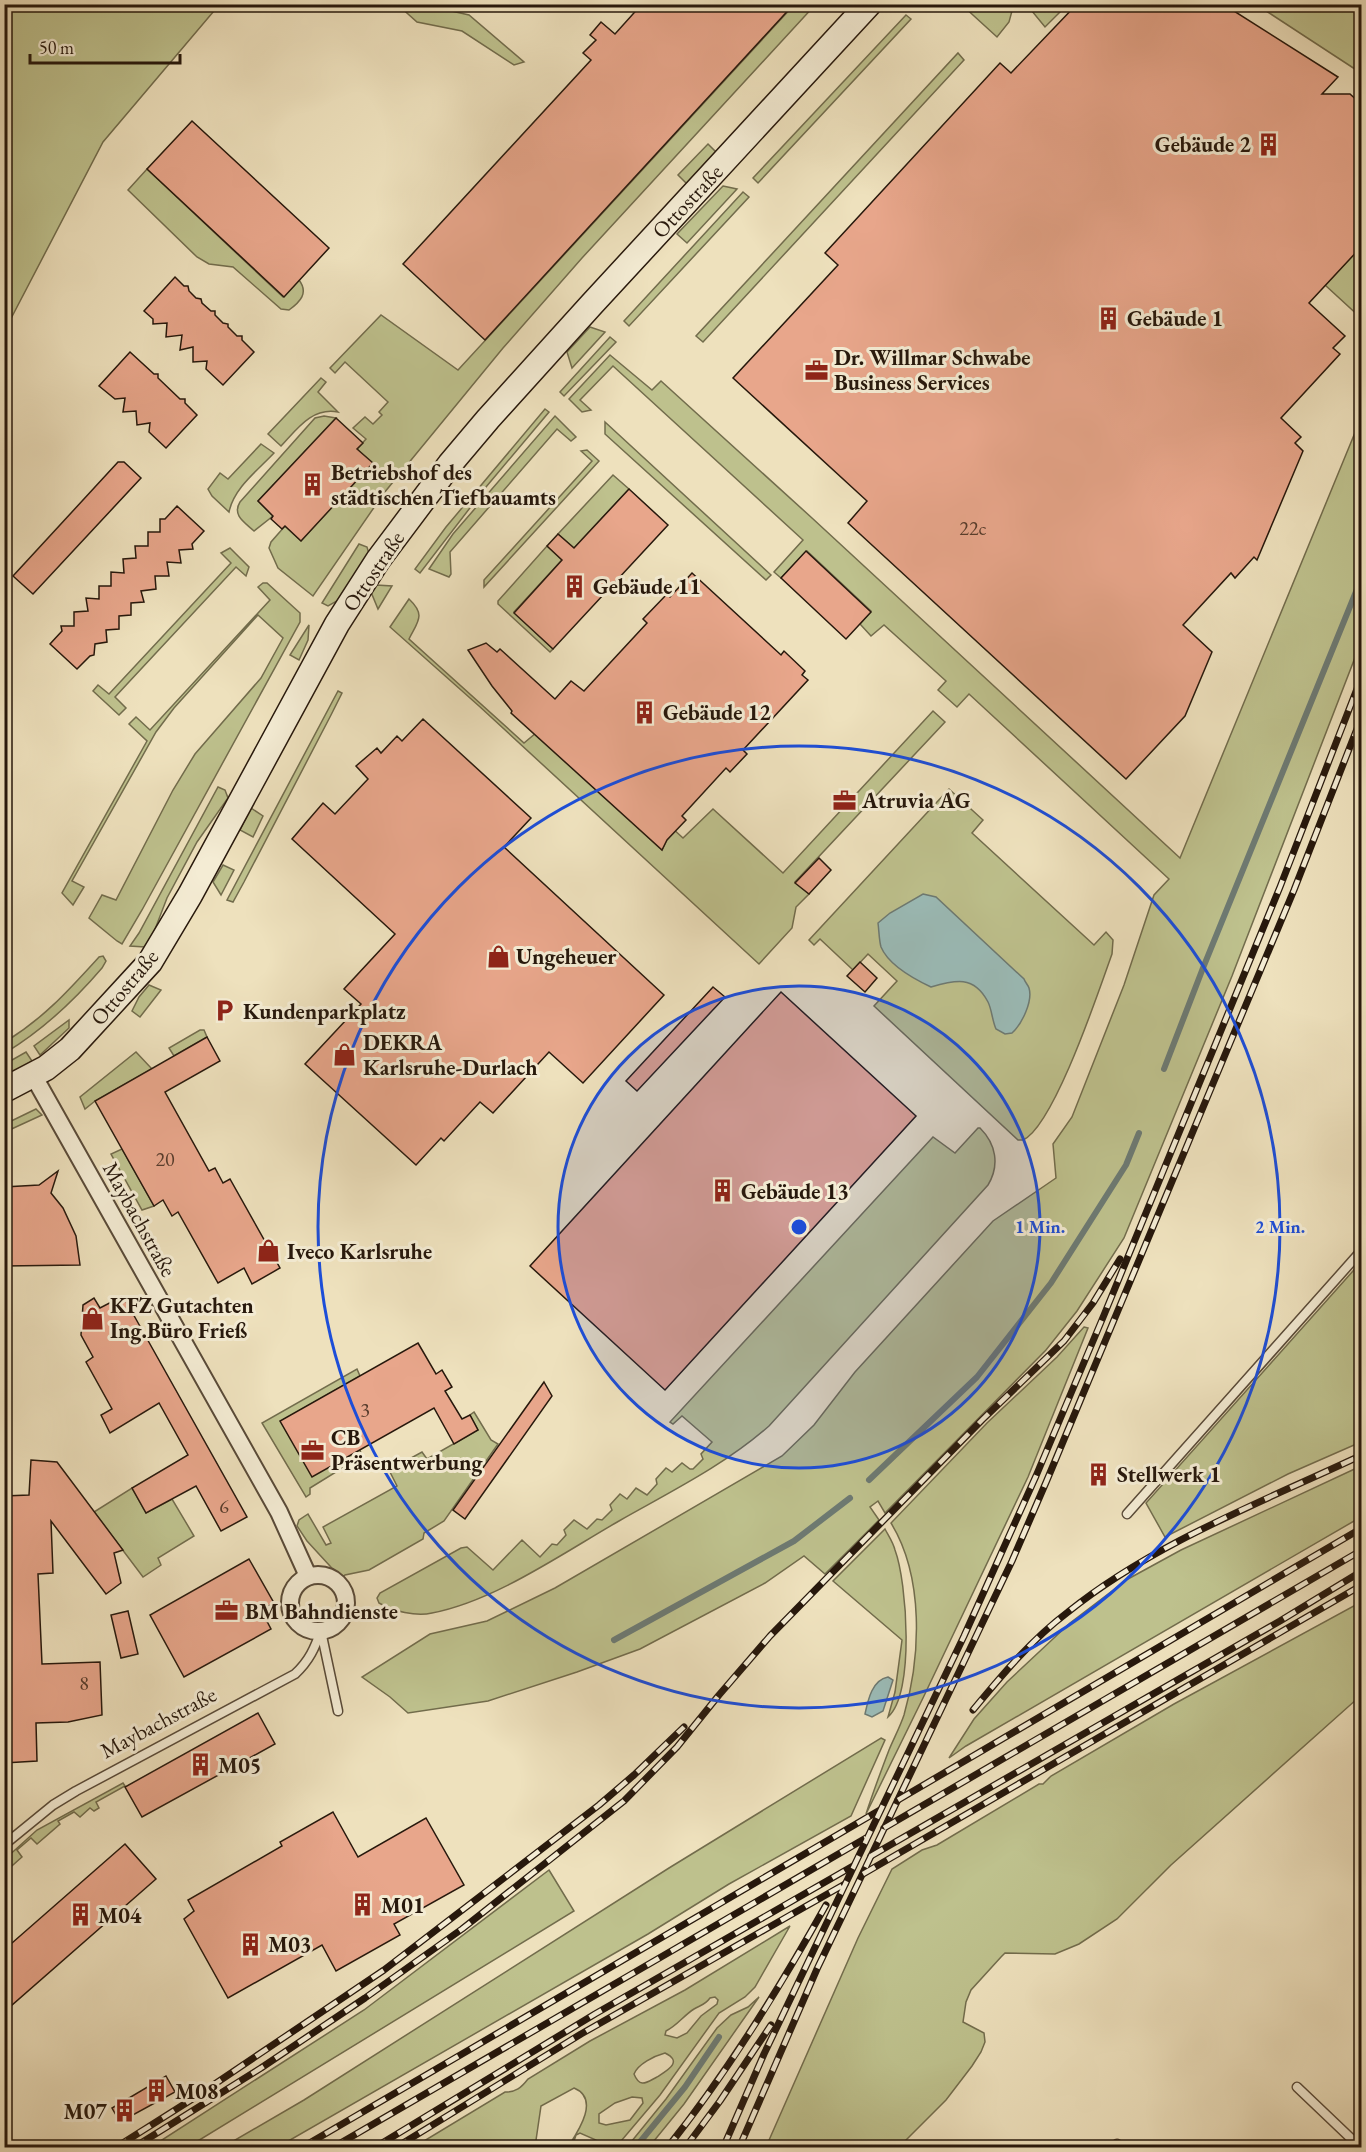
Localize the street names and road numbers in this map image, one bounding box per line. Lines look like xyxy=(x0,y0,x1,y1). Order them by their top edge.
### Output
street label: Ottostraße xyxy=(646,158,729,245)
street label: Ottostraße xyxy=(336,525,411,617)
street label: Ottostraße xyxy=(84,943,165,1032)
street label: Maybachstraße xyxy=(96,1157,183,1282)
street label: Maybachstraße xyxy=(95,1680,222,1765)

